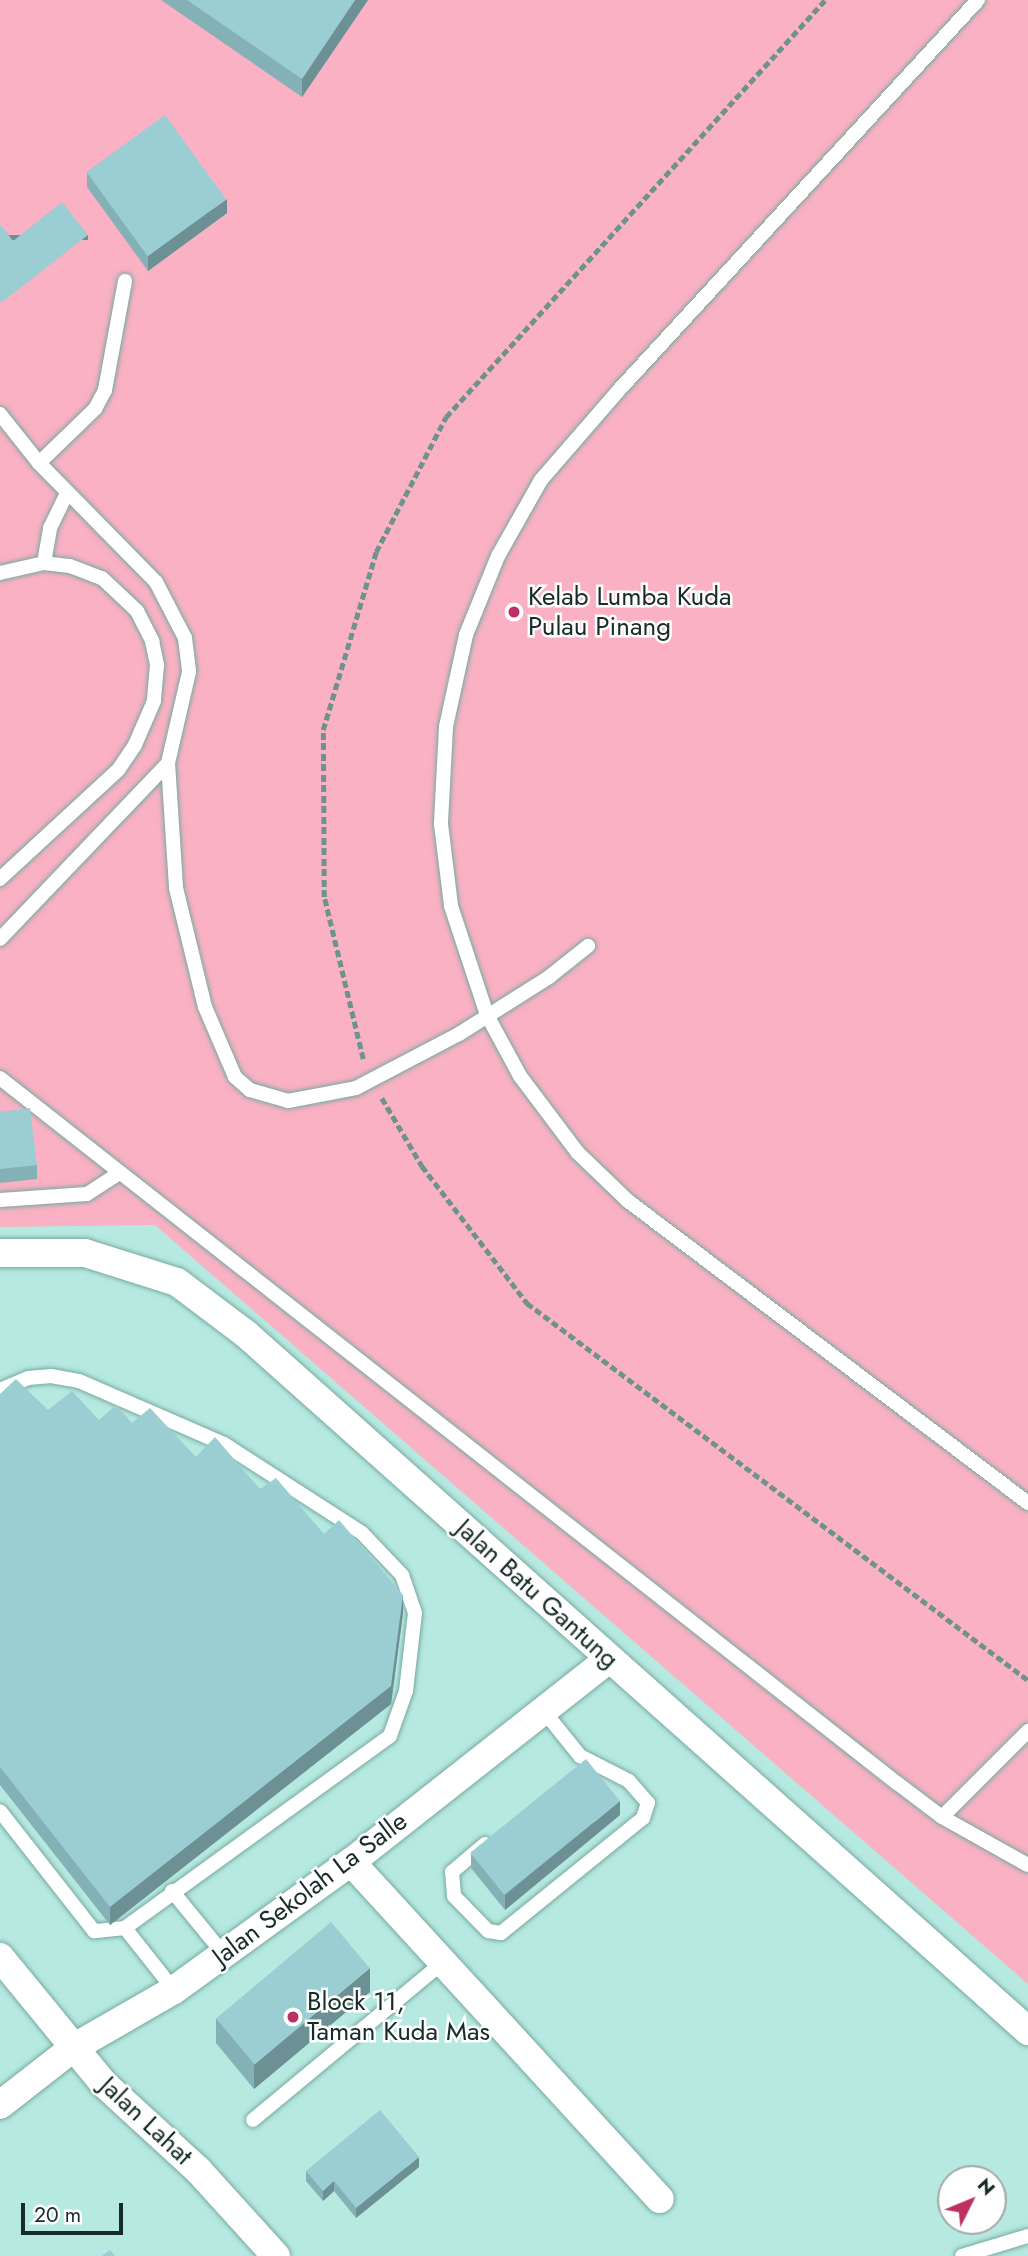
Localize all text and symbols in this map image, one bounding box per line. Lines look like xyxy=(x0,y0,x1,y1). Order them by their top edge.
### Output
place label: Kelab Lumba Kuda Pulau Pinang xyxy=(528,581,732,642)
marker: Kelab Lumba Kuda Pulau Pinang xyxy=(506,604,522,620)
street label: Jalan Batu Gantung xyxy=(449,1513,625,1675)
street label: Jalan Sekolah La Salle xyxy=(207,1806,413,1972)
place label: Block 11, Taman Kuda Mas xyxy=(307,1986,490,2048)
marker: Block 11, Taman Kuda Mas xyxy=(285,2009,301,2025)
street label: Jalan Lahat xyxy=(93,2070,199,2172)
north arrow xyxy=(937,2165,1007,2235)
text: N xyxy=(971,2172,1001,2201)
scale bar xyxy=(24,2190,126,2234)
text: 20 m xyxy=(34,2200,81,2230)

